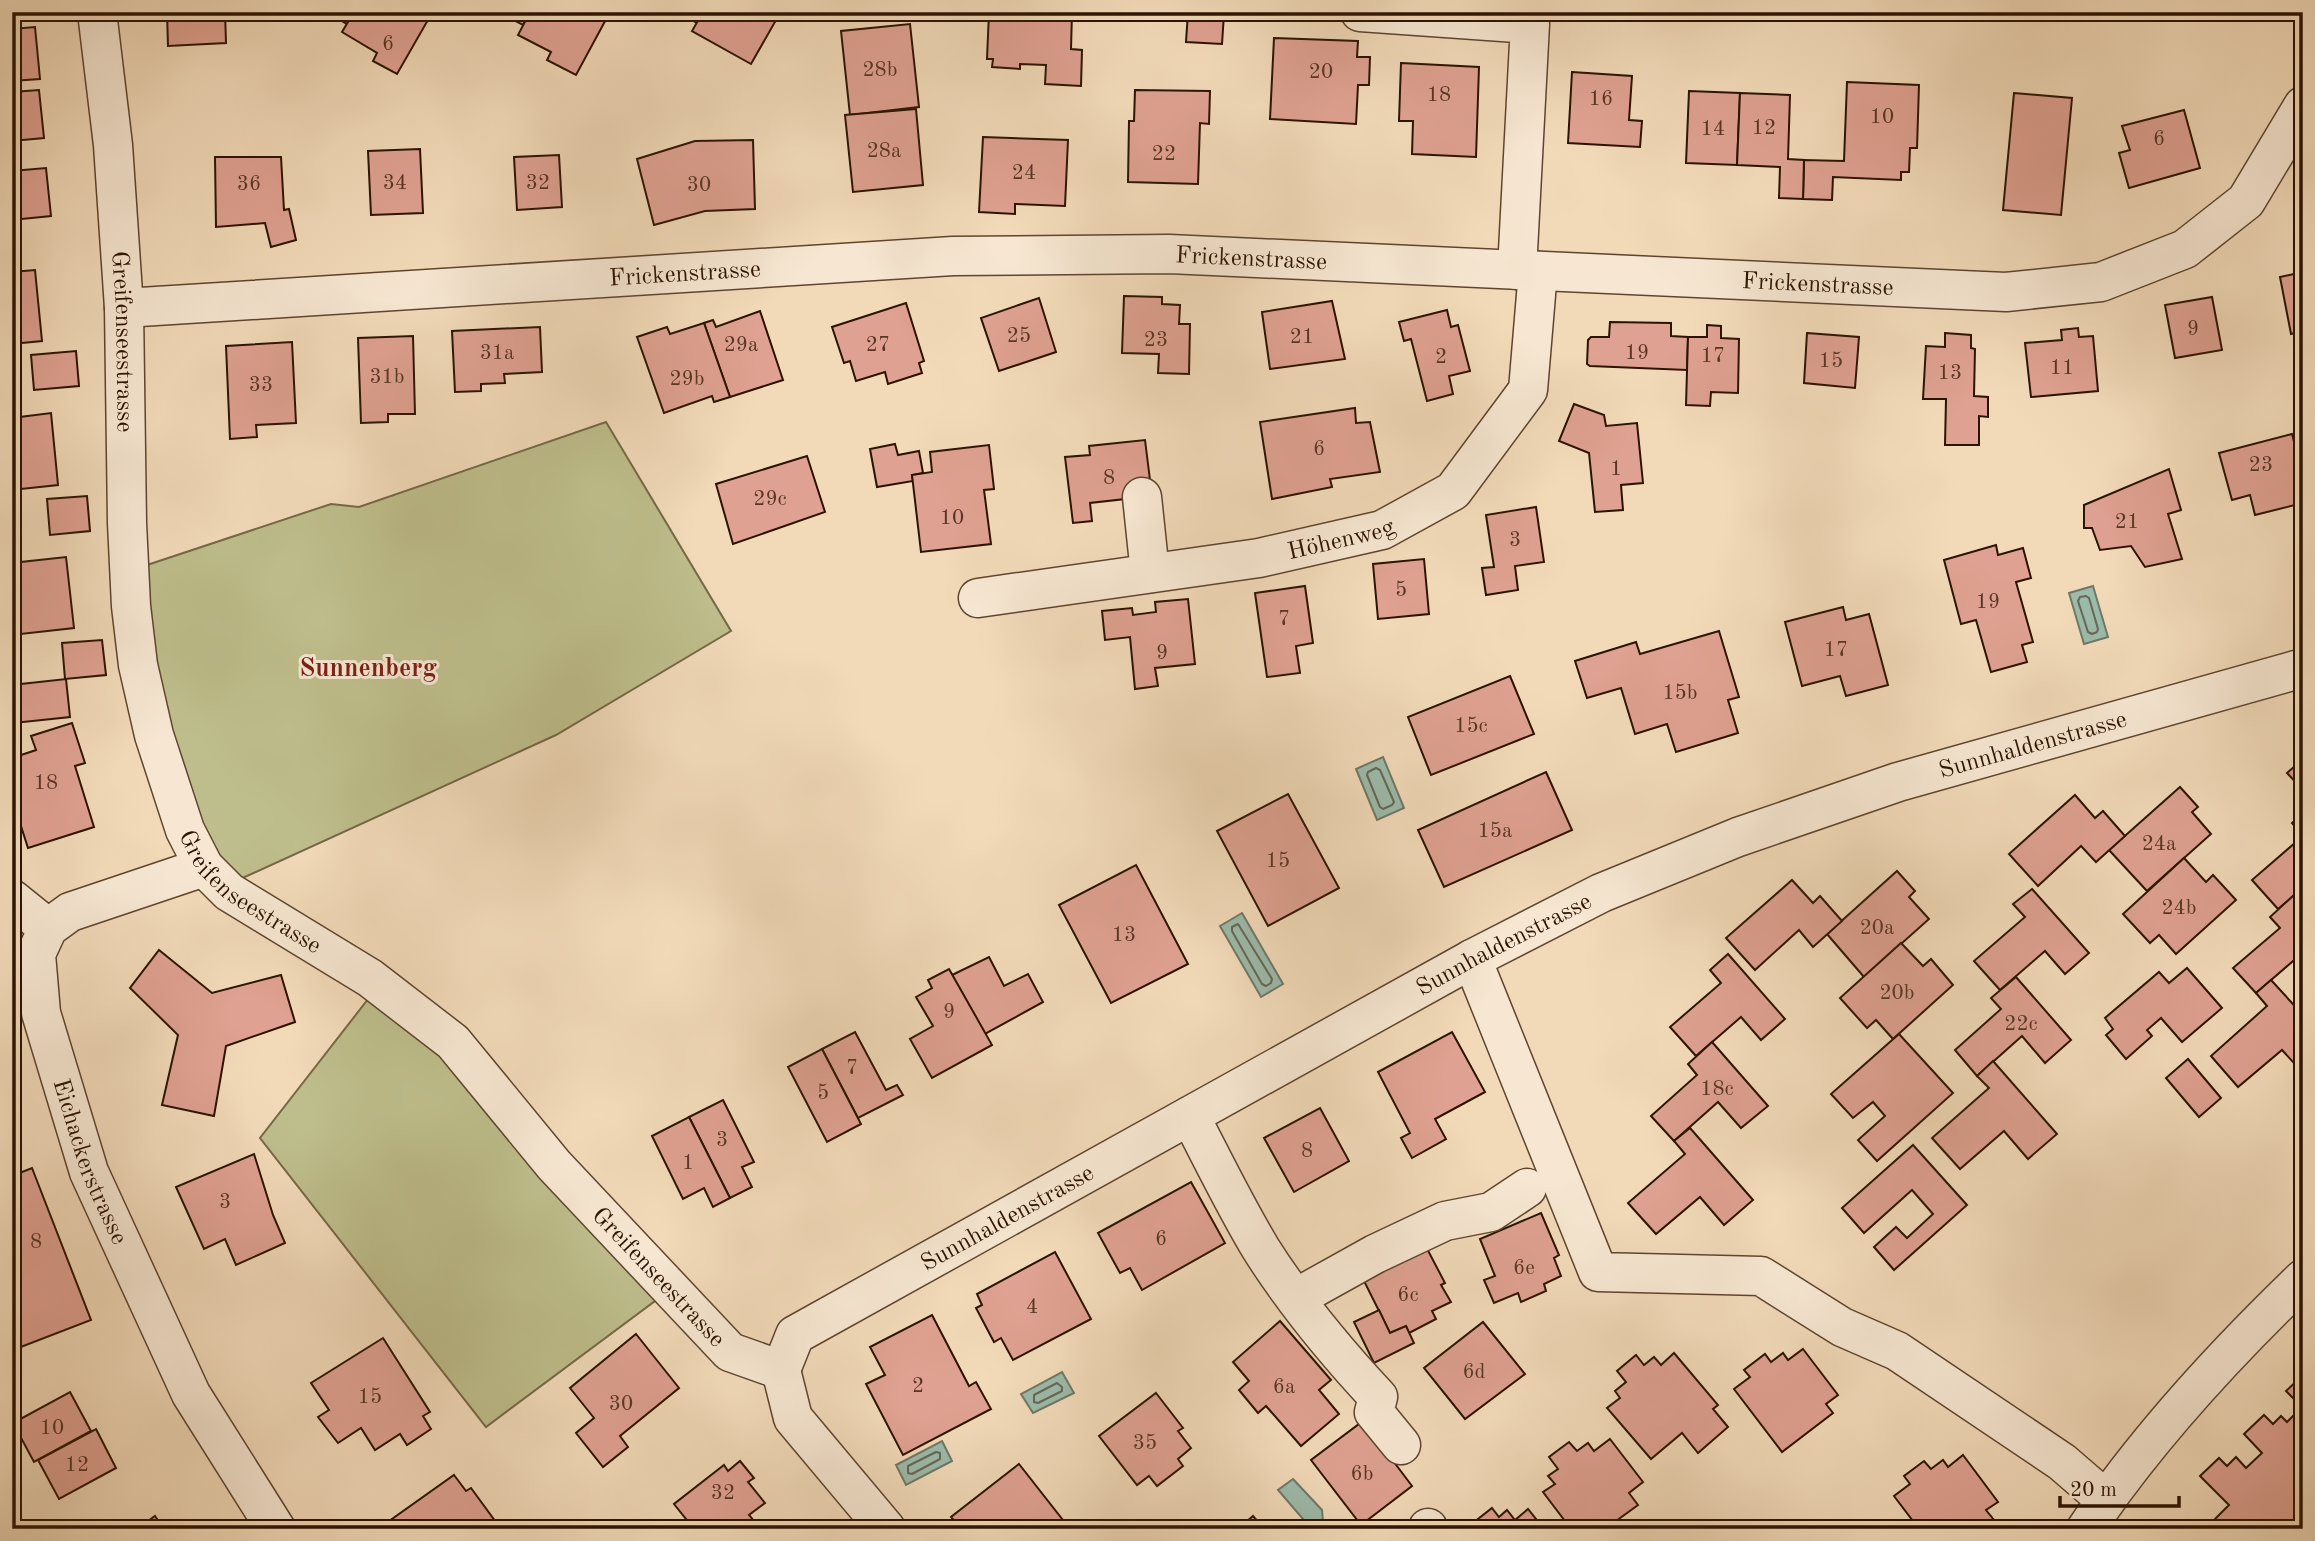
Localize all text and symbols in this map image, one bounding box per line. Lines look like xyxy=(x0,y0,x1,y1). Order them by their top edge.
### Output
house number: 6 xyxy=(382,34,394,55)
house number: 28b xyxy=(862,60,898,81)
house number: 20 xyxy=(1309,62,1333,83)
house number: 18 xyxy=(1427,85,1451,106)
house number: 16 xyxy=(1589,89,1613,110)
house number: 10 xyxy=(1870,107,1894,128)
house number: 12 xyxy=(1752,118,1776,139)
house number: 14 xyxy=(1701,119,1725,140)
house number: 6 xyxy=(2153,129,2165,150)
house number: 28a xyxy=(867,141,901,162)
house number: 22 xyxy=(1152,144,1176,165)
house number: 24 xyxy=(1012,163,1036,184)
house number: 34 xyxy=(383,173,407,194)
house number: 32 xyxy=(526,173,550,194)
house number: 36 xyxy=(237,174,261,195)
house number: 30 xyxy=(687,175,711,196)
street label: Frickenstrasse xyxy=(1175,244,1328,275)
street label: Greifenseestrasse xyxy=(106,250,136,433)
street label: Frickenstrasse xyxy=(608,258,762,292)
street label: Frickenstrasse xyxy=(1741,270,1894,301)
house number: 9 xyxy=(2187,319,2199,340)
house number: 25 xyxy=(1007,326,1031,347)
house number: 21 xyxy=(1290,327,1314,348)
house number: 23 xyxy=(1144,330,1168,351)
house number: 29a xyxy=(724,335,758,356)
house number: 27 xyxy=(866,335,890,356)
house number: 31a xyxy=(480,343,514,364)
house number: 19 xyxy=(1625,343,1649,364)
house number: 17 xyxy=(1701,346,1725,367)
house number: 2 xyxy=(1435,347,1447,368)
house number: 15 xyxy=(1819,351,1843,372)
house number: 11 xyxy=(2050,358,2074,379)
house number: 13 xyxy=(1938,363,1962,384)
house number: 31b xyxy=(369,367,405,388)
house number: 29b xyxy=(669,369,705,390)
house number: 33 xyxy=(249,375,273,396)
house number: 6 xyxy=(1313,439,1325,460)
house number: 23 xyxy=(2249,455,2273,476)
house number: 1 xyxy=(1610,459,1622,480)
house number: 8 xyxy=(1103,468,1115,489)
house number: 29c xyxy=(753,489,787,510)
house number: 10 xyxy=(940,508,964,529)
house number: 21 xyxy=(2115,512,2139,533)
street label: Höhenweg xyxy=(1286,515,1400,565)
house number: 3 xyxy=(1509,530,1521,551)
house number: 5 xyxy=(1395,580,1407,601)
house number: 19 xyxy=(1976,592,2000,613)
house number: 7 xyxy=(1278,609,1290,630)
house number: 17 xyxy=(1824,640,1848,661)
house number: 9 xyxy=(1156,643,1168,664)
district label: Sunnenberg xyxy=(299,656,437,682)
house number: 15b xyxy=(1662,683,1698,704)
street label: Sunnhaldenstrasse xyxy=(1936,708,2130,784)
house number: 15c xyxy=(1454,716,1488,737)
house number: 18 xyxy=(34,773,58,794)
house number: 15a xyxy=(1478,821,1512,842)
street label: Greifenseestrasse xyxy=(173,827,325,959)
house number: 24a xyxy=(2142,834,2176,855)
house number: 15 xyxy=(1266,851,1290,872)
street label: Sunnhaldenstrasse xyxy=(1413,890,1596,1001)
house number: 24b xyxy=(2161,898,2197,919)
house number: 20a xyxy=(1860,918,1894,939)
house number: 13 xyxy=(1112,925,1136,946)
house number: 20b xyxy=(1879,983,1915,1004)
house number: 9 xyxy=(943,1002,955,1023)
house number: 22c xyxy=(2004,1014,2038,1035)
house number: 7 xyxy=(846,1058,858,1079)
street label: Eichackerstrasse xyxy=(48,1076,131,1249)
house number: 18c xyxy=(1700,1079,1734,1100)
house number: 5 xyxy=(817,1083,829,1104)
house number: 3 xyxy=(716,1130,728,1151)
house number: 8 xyxy=(1301,1141,1313,1162)
house number: 1 xyxy=(682,1153,694,1174)
street label: Sunnhaldenstrasse xyxy=(917,1162,1098,1277)
house number: 3 xyxy=(219,1192,231,1213)
street label: Greifenseestrasse xyxy=(587,1204,729,1352)
house number: 6 xyxy=(1155,1229,1167,1250)
house number: 8 xyxy=(30,1232,42,1253)
house number: 6e xyxy=(1513,1258,1535,1279)
house number: 6c xyxy=(1397,1285,1419,1306)
house number: 4 xyxy=(1026,1297,1038,1318)
house number: 6d xyxy=(1462,1362,1486,1383)
house number: 2 xyxy=(912,1376,924,1397)
house number: 6a xyxy=(1273,1377,1295,1398)
house number: 15 xyxy=(358,1387,382,1408)
house number: 30 xyxy=(609,1394,633,1415)
house number: 10 xyxy=(40,1418,64,1439)
house number: 35 xyxy=(1133,1433,1157,1454)
house number: 12 xyxy=(65,1455,89,1476)
house number: 6b xyxy=(1351,1464,1373,1485)
scale bar xyxy=(2060,1464,2178,1508)
text: 20 m xyxy=(2070,1480,2117,1501)
house number: 32 xyxy=(711,1483,735,1504)

